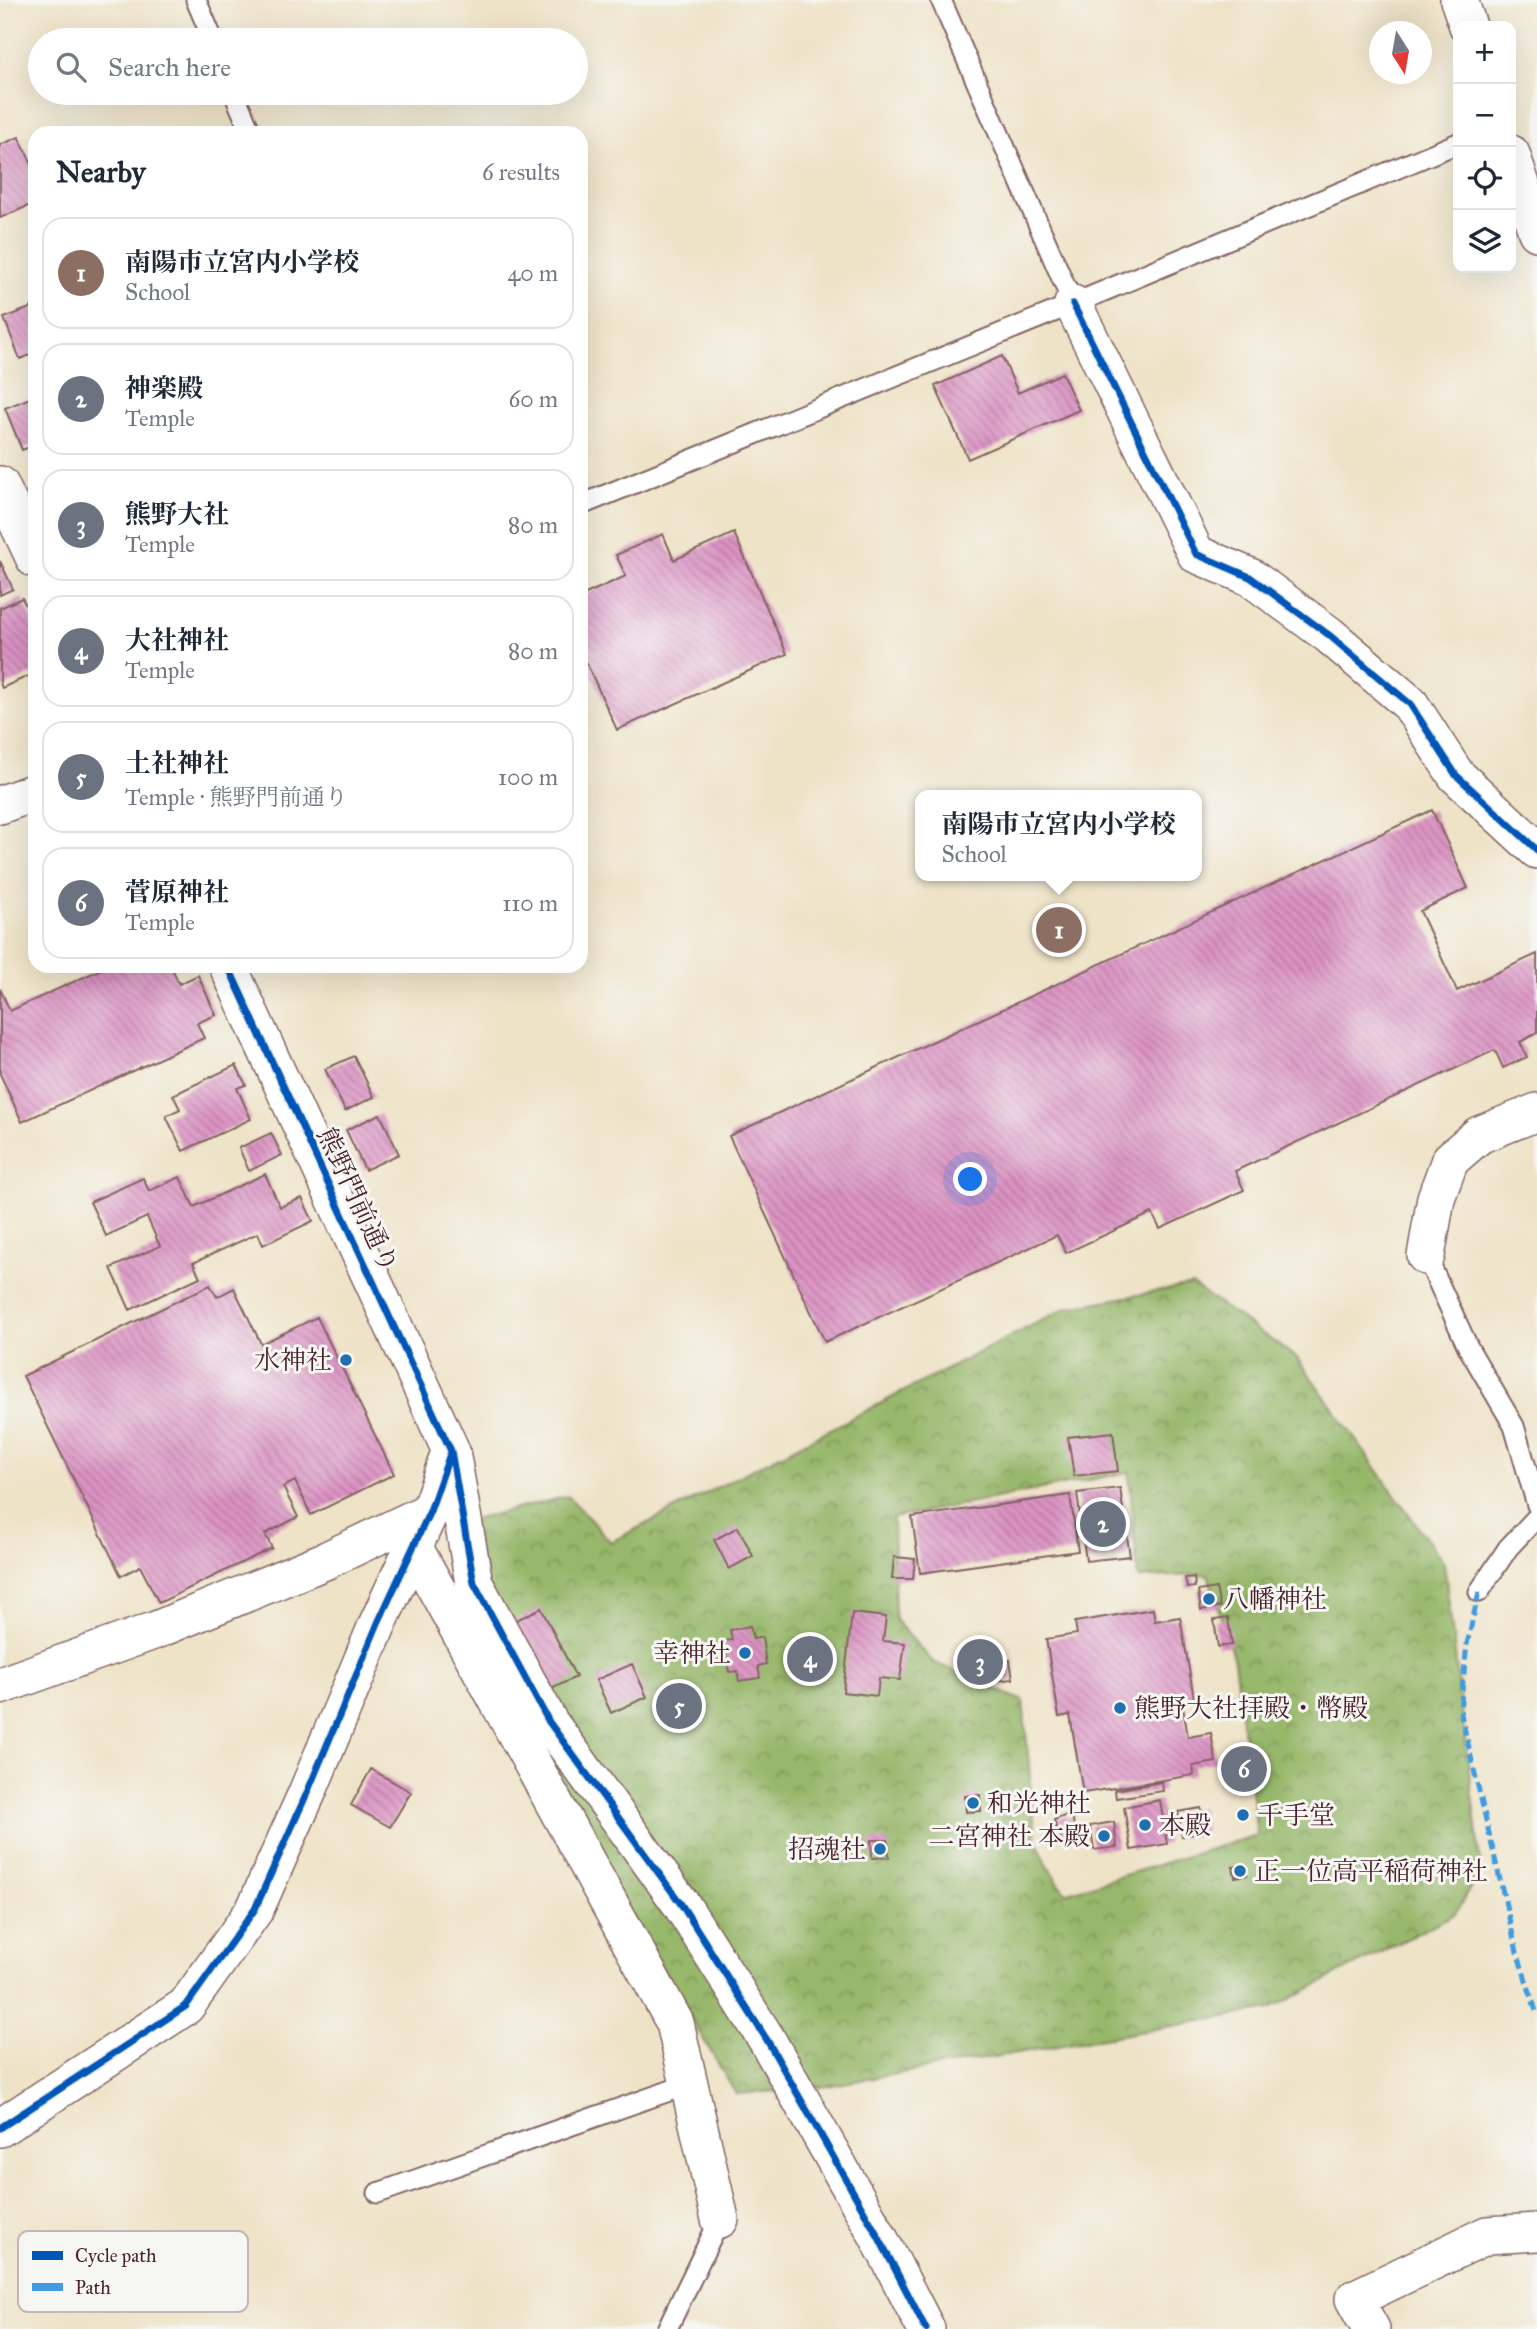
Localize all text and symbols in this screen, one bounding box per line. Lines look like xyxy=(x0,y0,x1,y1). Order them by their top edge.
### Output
north arrow xyxy=(1369,21,1432,84)
map controls xyxy=(1453,21,1516,273)
button: + xyxy=(1453,21,1516,84)
search box xyxy=(28,28,588,105)
icon: search xyxy=(52,48,90,86)
text: Search here xyxy=(108,51,231,83)
button: − xyxy=(1453,84,1516,147)
button: locate xyxy=(1453,147,1516,210)
text: Nearby xyxy=(56,154,146,190)
text: 6 results xyxy=(482,158,560,186)
button: layers xyxy=(1453,210,1516,273)
text: 南陽市立宮内小学校 xyxy=(125,246,359,278)
text: 1 xyxy=(76,259,86,287)
text: 40 m xyxy=(508,259,558,287)
text: School xyxy=(125,278,190,306)
text: 神楽殿 xyxy=(125,372,203,404)
text: 2 xyxy=(75,385,87,413)
text: 60 m xyxy=(509,385,558,413)
text: Temple xyxy=(125,404,195,432)
text: 熊野大社 xyxy=(125,498,229,530)
text: 3 xyxy=(76,511,86,539)
text: 80 m xyxy=(508,511,558,539)
text: Temple xyxy=(125,530,195,558)
text: 大社神社 xyxy=(125,624,229,656)
text: 4 xyxy=(75,637,87,665)
text: 80 m xyxy=(508,637,558,665)
text: Temple xyxy=(125,656,195,684)
text: 土社神社 xyxy=(125,747,229,779)
text: 5 xyxy=(76,763,86,791)
text: 100 m xyxy=(498,763,558,791)
text: Temple · 熊野門前通り xyxy=(125,783,348,811)
popup xyxy=(915,790,1202,881)
text: 南陽市立宮内小学校 xyxy=(941,808,1176,840)
text: School xyxy=(941,840,1007,868)
text: 菅原神社 xyxy=(125,876,229,908)
text: 6 xyxy=(75,889,87,917)
text: 110 m xyxy=(502,889,558,917)
pin: 1 xyxy=(1036,904,1082,956)
text: Temple xyxy=(125,908,195,936)
street label: 熊野門前通り xyxy=(311,1123,405,1277)
your location xyxy=(953,1162,987,1196)
place label: 水神社 xyxy=(254,1344,332,1376)
marker: 水神社 xyxy=(338,1352,354,1368)
pin: 2 xyxy=(1080,1498,1126,1550)
place label: 八幡神社 xyxy=(1223,1583,1327,1615)
marker: 八幡神社 xyxy=(1201,1591,1217,1607)
pin: 4 xyxy=(787,1633,833,1685)
pin: 3 xyxy=(957,1636,1003,1688)
place label: 幸神社 xyxy=(653,1637,731,1669)
marker: 幸神社 xyxy=(737,1645,753,1661)
pin: 5 xyxy=(656,1680,702,1732)
place label: 熊野大社拝殿・幣殿 xyxy=(1134,1692,1368,1724)
marker: 熊野大社拝殿・幣殿 xyxy=(1112,1700,1128,1716)
pin: 6 xyxy=(1221,1743,1267,1795)
place label: 和光神社 xyxy=(987,1787,1091,1819)
marker: 和光神社 xyxy=(965,1795,981,1811)
place label: 千手堂 xyxy=(1257,1799,1335,1831)
marker: 千手堂 xyxy=(1235,1807,1251,1823)
place label: 本殿 xyxy=(1159,1809,1211,1841)
marker: 本殿 xyxy=(1137,1817,1153,1833)
place label: 二宮神社 本殿 xyxy=(928,1820,1090,1852)
marker: 二宮神社 本殿 xyxy=(1096,1828,1112,1844)
place label: 招魂社 xyxy=(788,1833,866,1865)
marker: 招魂社 xyxy=(872,1841,888,1857)
place label: 正一位高平稲荷神社 xyxy=(1254,1855,1488,1887)
marker: 正一位高平稲荷神社 xyxy=(1232,1863,1248,1879)
legend xyxy=(18,2231,248,2312)
text: Cycle path xyxy=(75,2244,157,2267)
text: Path xyxy=(75,2276,111,2299)

